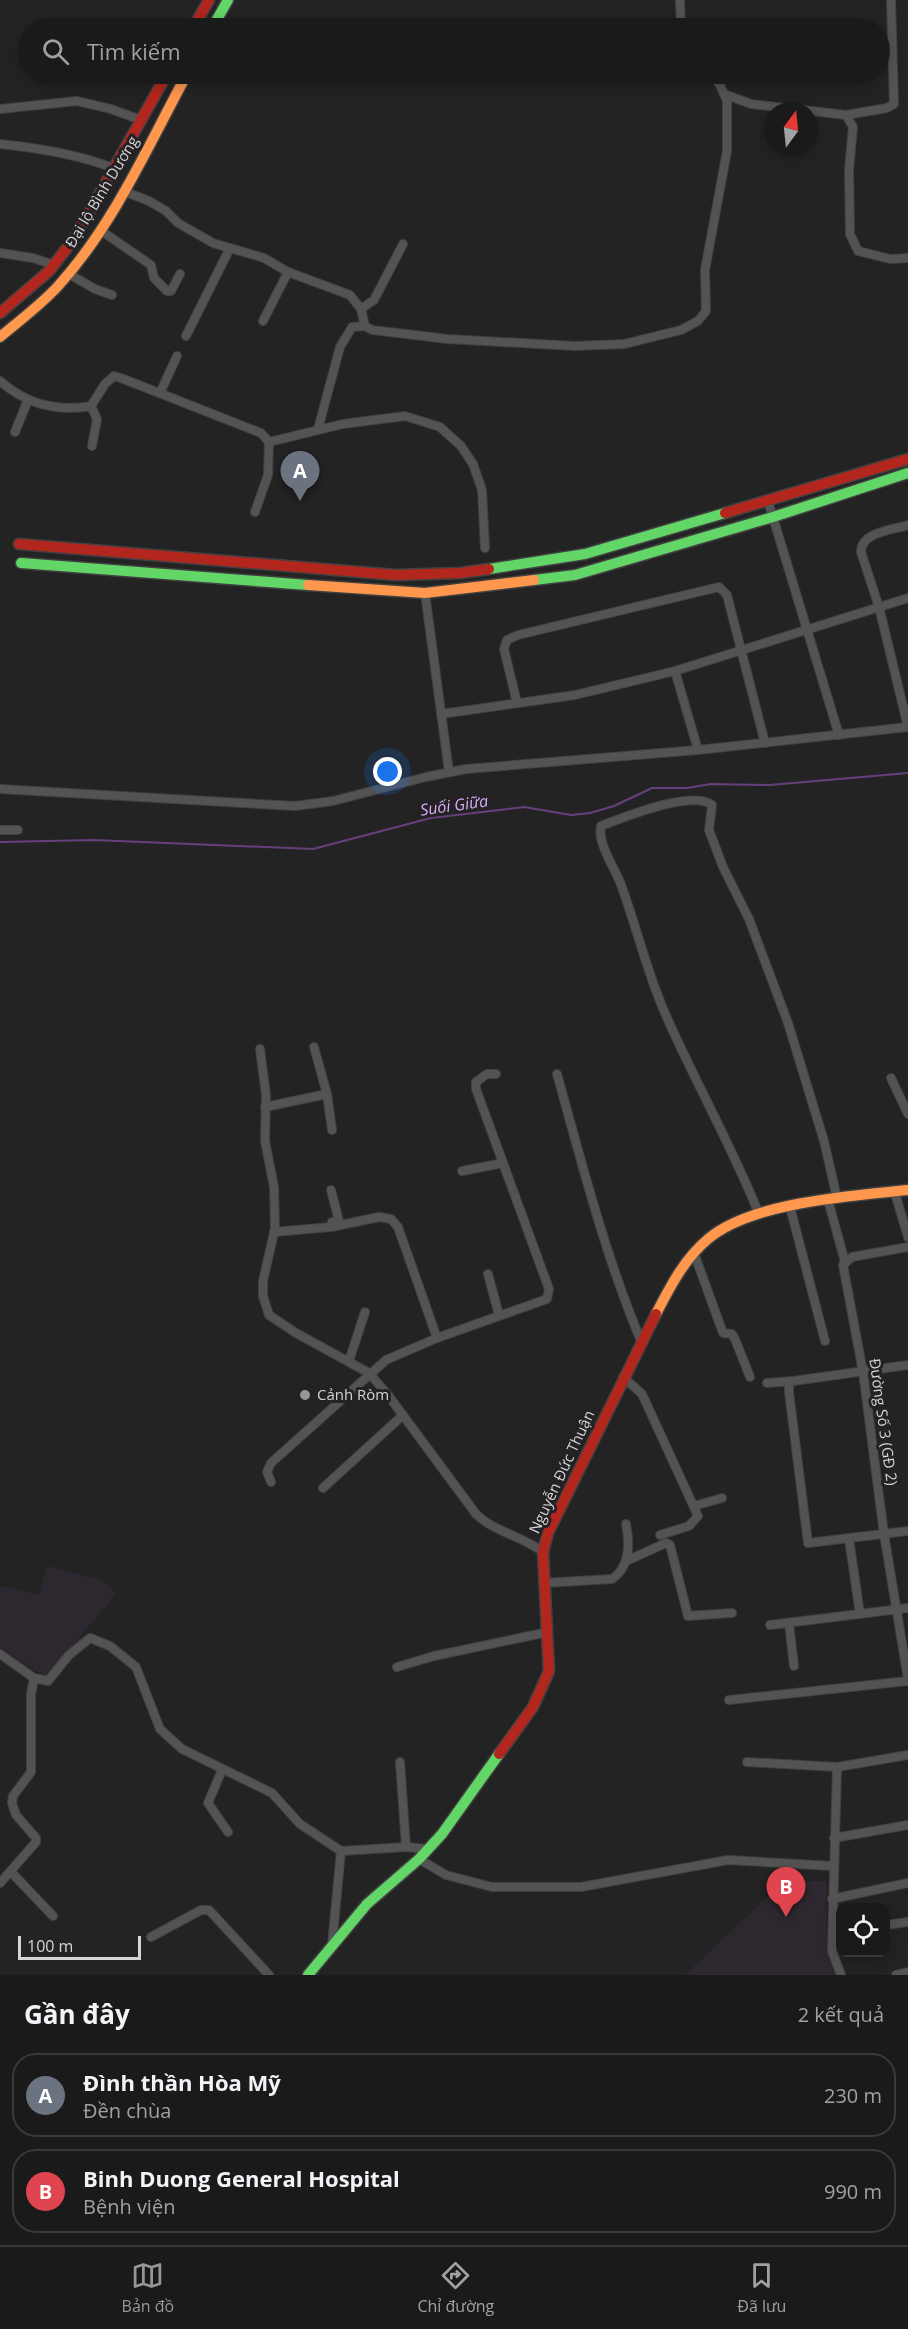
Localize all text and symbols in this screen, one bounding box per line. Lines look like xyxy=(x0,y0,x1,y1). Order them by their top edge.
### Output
search box xyxy=(18,18,890,84)
icon: search xyxy=(39,35,72,68)
text: Tìm kiếm xyxy=(87,36,181,66)
north arrow xyxy=(764,102,818,156)
street label: Đại lộ Bình Dương xyxy=(60,132,142,251)
pin: A xyxy=(280,452,320,501)
your location xyxy=(373,757,402,786)
water label: Suối Giữa xyxy=(419,789,489,821)
street label: Đường Số 3 (GĐ 2) xyxy=(865,1357,903,1487)
place label: Cảnh Ròm xyxy=(317,1384,389,1404)
marker: Cảnh Ròm xyxy=(298,1388,312,1402)
street label: Nguyễn Đức Thuận xyxy=(524,1407,598,1536)
pin: B xyxy=(766,1868,806,1917)
map controls xyxy=(836,1903,890,1957)
button: locate xyxy=(836,1903,890,1957)
scale bar xyxy=(18,1933,141,1960)
text: 100 m xyxy=(27,1935,73,1957)
text: Gần đây xyxy=(24,1996,130,2032)
text: 2 kết quả xyxy=(798,2001,884,2028)
text: Đình thần Hòa Mỹ xyxy=(83,2067,281,2097)
text: A xyxy=(39,2082,52,2109)
text: 230 m xyxy=(824,2082,882,2109)
text: Đền chùa xyxy=(83,2097,171,2124)
text: Binh Duong General Hospital xyxy=(83,2163,400,2193)
text: B xyxy=(39,2178,52,2205)
text: 990 m xyxy=(824,2178,882,2205)
text: Bệnh viện xyxy=(83,2193,175,2220)
tab: Bản đồ xyxy=(122,2259,174,2317)
tab: Chỉ đường xyxy=(417,2259,494,2317)
tab: Đã lưu xyxy=(737,2259,786,2317)

